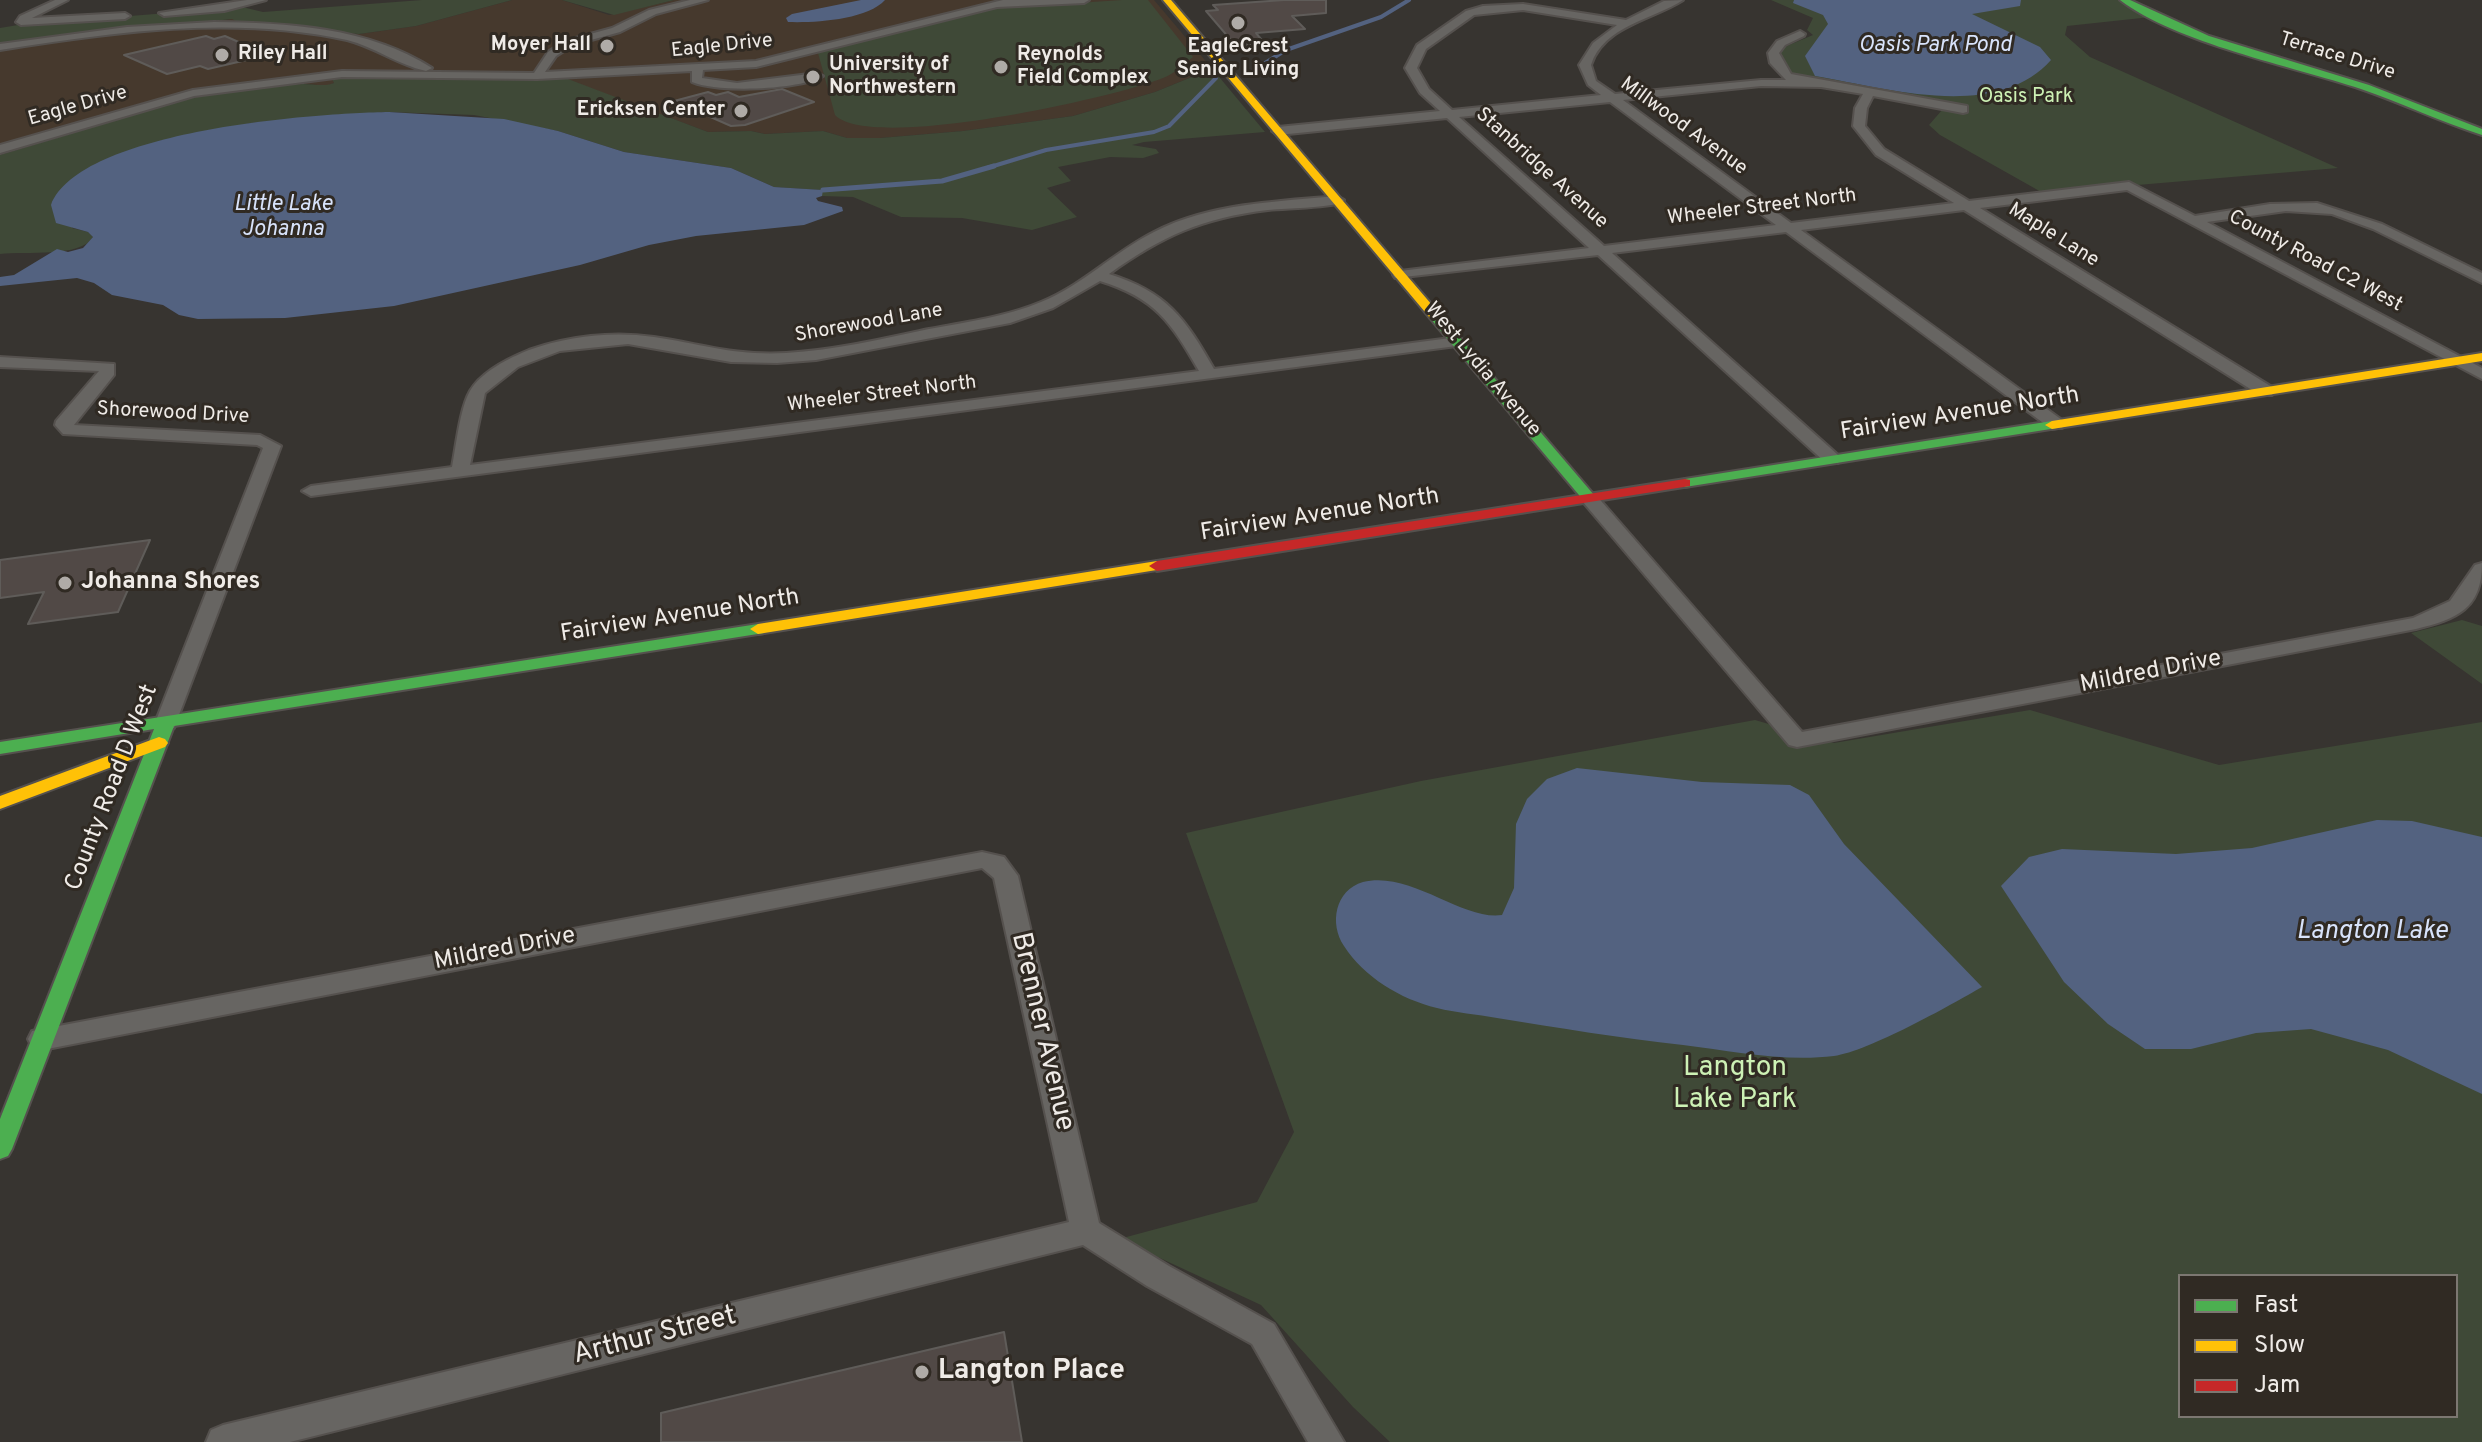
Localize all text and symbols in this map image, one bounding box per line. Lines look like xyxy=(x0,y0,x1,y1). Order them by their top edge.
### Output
marker: EagleCrest Senior Living xyxy=(1229,14,1247,32)
street label: Terrace Drive xyxy=(2276,28,2398,86)
street label: Eagle Drive xyxy=(670,30,774,64)
place label: Moyer Hall xyxy=(491,34,591,58)
water label: Oasis Park Pond xyxy=(1858,34,2012,60)
place label: EagleCrest Senior Living xyxy=(1177,36,1299,83)
marker: Moyer Hall xyxy=(598,37,616,55)
place label: Riley Hall xyxy=(238,43,328,67)
place label: Reynolds Field Complex xyxy=(1017,44,1149,91)
marker: Riley Hall xyxy=(213,46,231,64)
place label: University of Northwestern xyxy=(829,54,956,101)
marker: Reynolds Field Complex xyxy=(992,58,1010,76)
marker: University of Northwestern xyxy=(804,68,822,86)
street label: Millwood Avenue xyxy=(1615,73,1751,181)
street label: Eagle Drive xyxy=(26,81,130,133)
park label: Oasis Park xyxy=(1979,86,2073,110)
place label: Ericksen Center xyxy=(577,99,725,123)
marker: Ericksen Center xyxy=(732,102,750,120)
street label: Stanbridge Avenue xyxy=(1470,103,1612,235)
street label: Wheeler Street North xyxy=(1666,184,1858,232)
water label: Little Lake Johanna xyxy=(234,193,332,244)
street label: Maple Lane xyxy=(2003,199,2103,273)
street label: County Road C2 West xyxy=(2224,206,2406,318)
street label: West Lydia Avenue xyxy=(1419,298,1545,442)
street label: Shorewood Lane xyxy=(793,299,945,349)
street label: Wheeler Street North xyxy=(786,371,978,419)
street label: Fairview Avenue North xyxy=(1838,382,2082,448)
street label: Shorewood Drive xyxy=(96,398,250,430)
street label: Fairview Avenue North xyxy=(1198,483,1442,549)
place label: Johanna Shores xyxy=(81,569,260,597)
marker: Johanna Shores xyxy=(56,574,74,592)
street label: Fairview Avenue North xyxy=(558,584,802,650)
street label: Mildred Drive xyxy=(2078,645,2224,701)
street label: County Road D West xyxy=(60,681,166,895)
water label: Langton Lake xyxy=(2296,917,2448,949)
street label: Mildred Drive xyxy=(432,922,578,978)
street label: Brenner Avenue xyxy=(1002,929,1080,1135)
park label: Langton Lake Park xyxy=(1673,1052,1797,1118)
legend xyxy=(2178,1274,2458,1418)
text: Fast xyxy=(2254,1291,2298,1321)
street label: Arthur Street xyxy=(570,1301,740,1373)
text: Slow xyxy=(2254,1331,2305,1361)
place label: Langton Place xyxy=(938,1355,1125,1389)
marker: Langton Place xyxy=(913,1363,931,1381)
text: Jam xyxy=(2254,1371,2300,1401)

